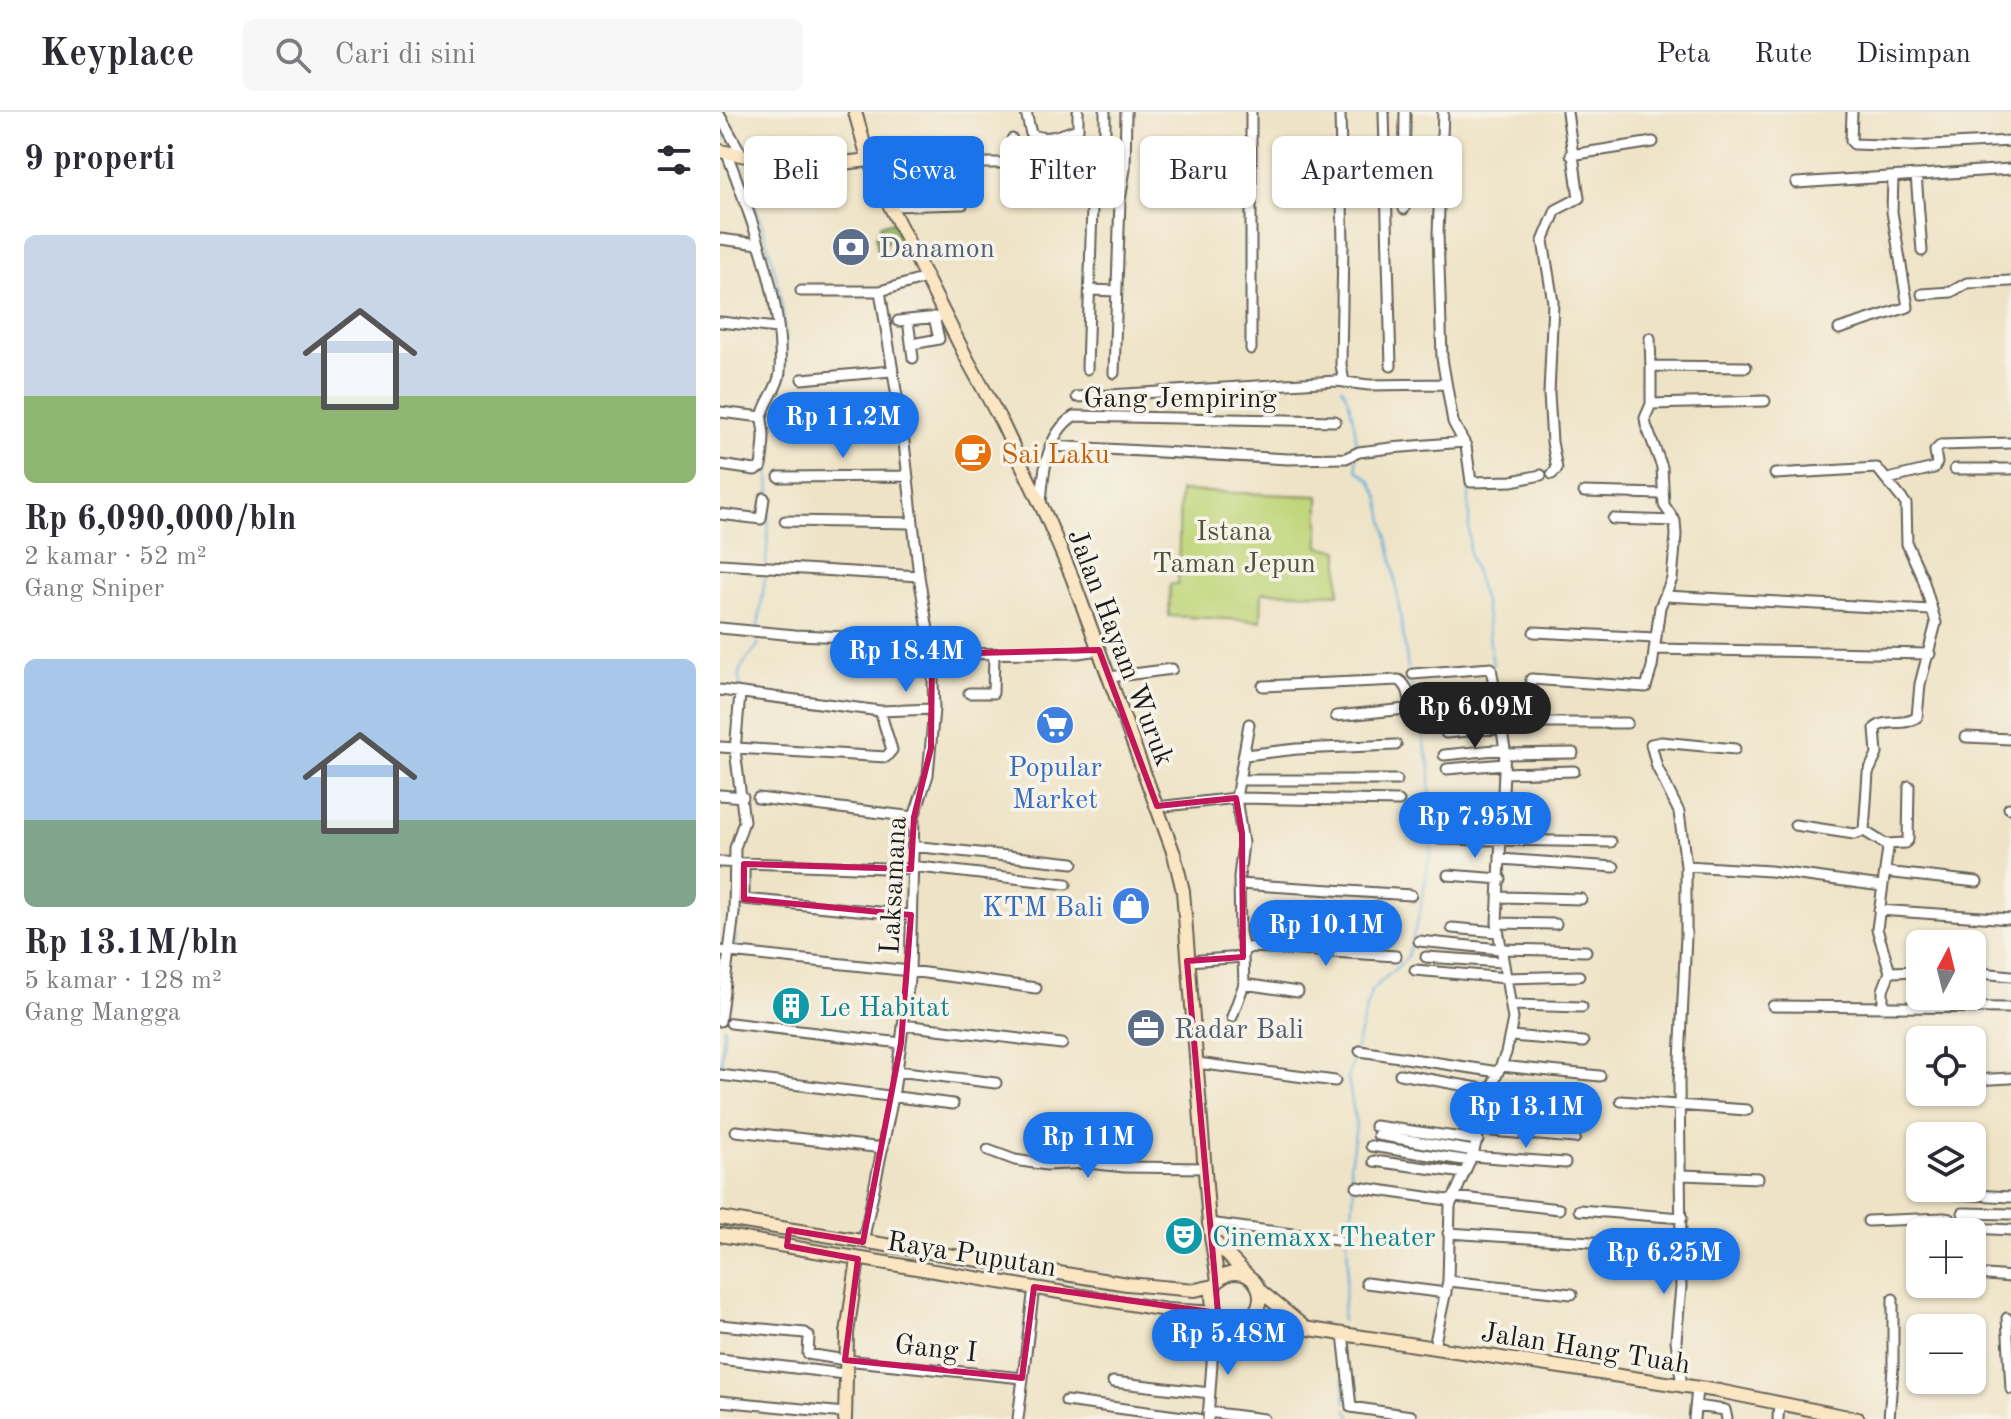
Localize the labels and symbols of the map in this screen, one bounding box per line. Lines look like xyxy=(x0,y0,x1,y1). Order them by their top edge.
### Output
bank icon: Danamon xyxy=(830,226,872,268)
place label: Danamon xyxy=(879,236,995,264)
street label: Gang Jempiring xyxy=(1083,386,1277,414)
pin: Rp 11.2M xyxy=(760,392,926,460)
cafe icon: Sai Laku xyxy=(952,432,994,474)
place label: Sai Laku xyxy=(1001,442,1110,470)
park label: Istana Taman Jepun xyxy=(1152,519,1316,579)
street label: Jalan Hayam Wuruk xyxy=(1061,526,1177,770)
pin: Rp 18.4M xyxy=(823,626,989,694)
pin: Rp 6.09M xyxy=(1392,682,1558,750)
supermarket icon: Popular Market xyxy=(1034,704,1076,746)
place label: Popular Market xyxy=(1008,755,1102,815)
pin: Rp 7.95M xyxy=(1392,792,1558,860)
street label: Laksamana xyxy=(877,815,913,955)
shop icon: KTM Bali xyxy=(1110,885,1152,927)
place label: KTM Bali xyxy=(982,895,1103,923)
pin: Rp 10.1M xyxy=(1243,900,1409,968)
north arrow xyxy=(1906,930,1986,1010)
building icon: Le Habitat xyxy=(770,985,812,1027)
place label: Le Habitat xyxy=(819,995,950,1023)
office icon: Radar Bali xyxy=(1125,1007,1167,1049)
place label: Radar Bali xyxy=(1174,1017,1304,1045)
pin: Rp 13.1M xyxy=(1443,1082,1609,1150)
pin: Rp 11M xyxy=(1023,1112,1153,1180)
theatre icon: Cinemaxx Theater xyxy=(1163,1215,1205,1257)
place label: Cinemaxx Theater xyxy=(1212,1225,1435,1253)
pin: Rp 6.25M xyxy=(1581,1228,1747,1296)
street label: Raya Puputan xyxy=(885,1229,1058,1283)
pin: Rp 5.48M xyxy=(1145,1309,1311,1377)
street label: Jalan Hang Tuah xyxy=(1479,1320,1692,1380)
street label: Gang I xyxy=(893,1332,978,1368)

